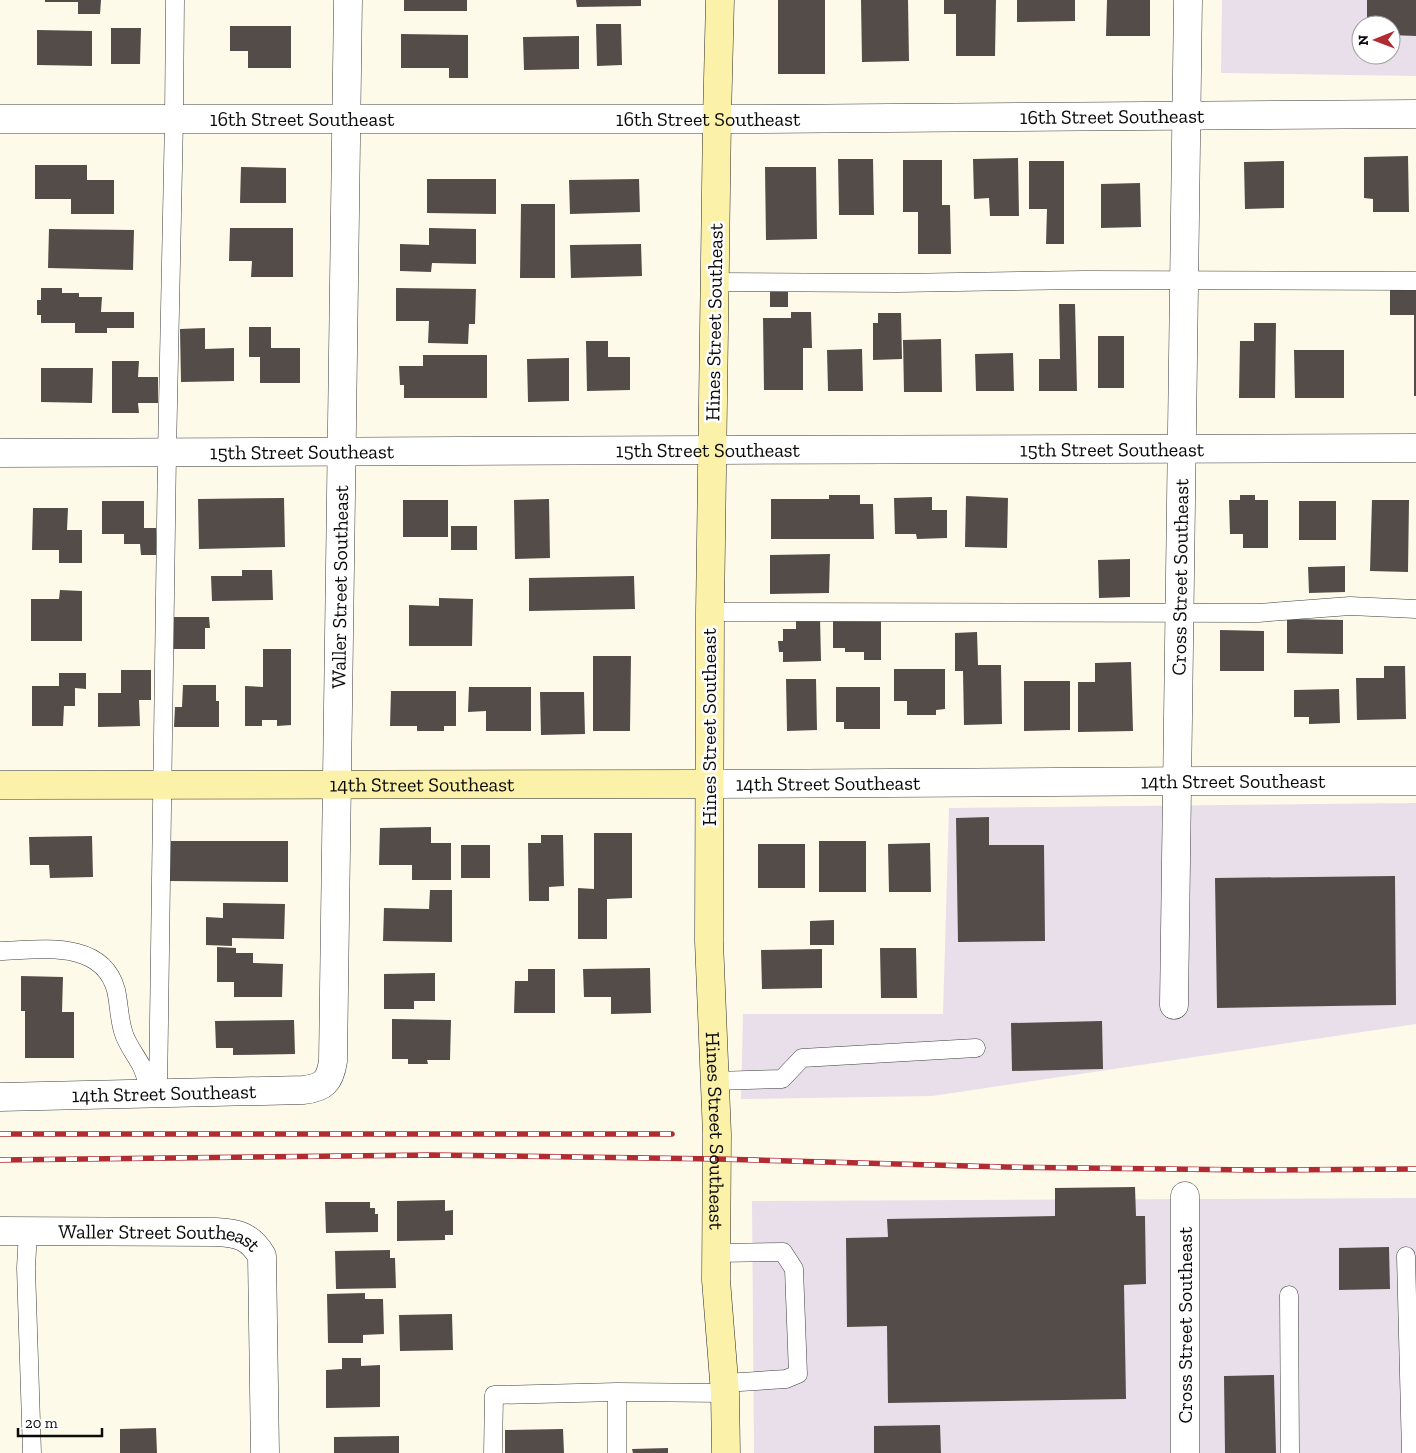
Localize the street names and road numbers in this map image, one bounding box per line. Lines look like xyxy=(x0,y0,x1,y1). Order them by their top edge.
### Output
street label: 16th Street Southeast xyxy=(1020,104,1205,129)
street label: 16th Street Southeast xyxy=(210,107,395,131)
street label: 16th Street Southeast xyxy=(616,107,801,131)
street label: Hines Street Southeast xyxy=(700,222,728,421)
street label: 15th Street Southeast xyxy=(1020,437,1205,461)
street label: 15th Street Southeast xyxy=(616,438,801,462)
street label: 15th Street Southeast xyxy=(210,439,395,464)
street label: Cross Street Southeast xyxy=(1167,478,1193,676)
street label: Waller Street Southeast xyxy=(326,484,353,689)
street label: Hines Street Southeast xyxy=(697,627,721,826)
street label: 14th Street Southeast xyxy=(1141,769,1326,793)
street label: 14th Street Southeast xyxy=(736,771,921,796)
street label: 14th Street Southeast xyxy=(330,772,515,797)
street label: Hines Street Southeast xyxy=(701,1031,729,1231)
street label: 14th Street Southeast xyxy=(71,1079,257,1107)
street label: Waller Street Southeast xyxy=(58,1219,266,1257)
street label: Cross Street Southeast xyxy=(1173,1226,1197,1423)

